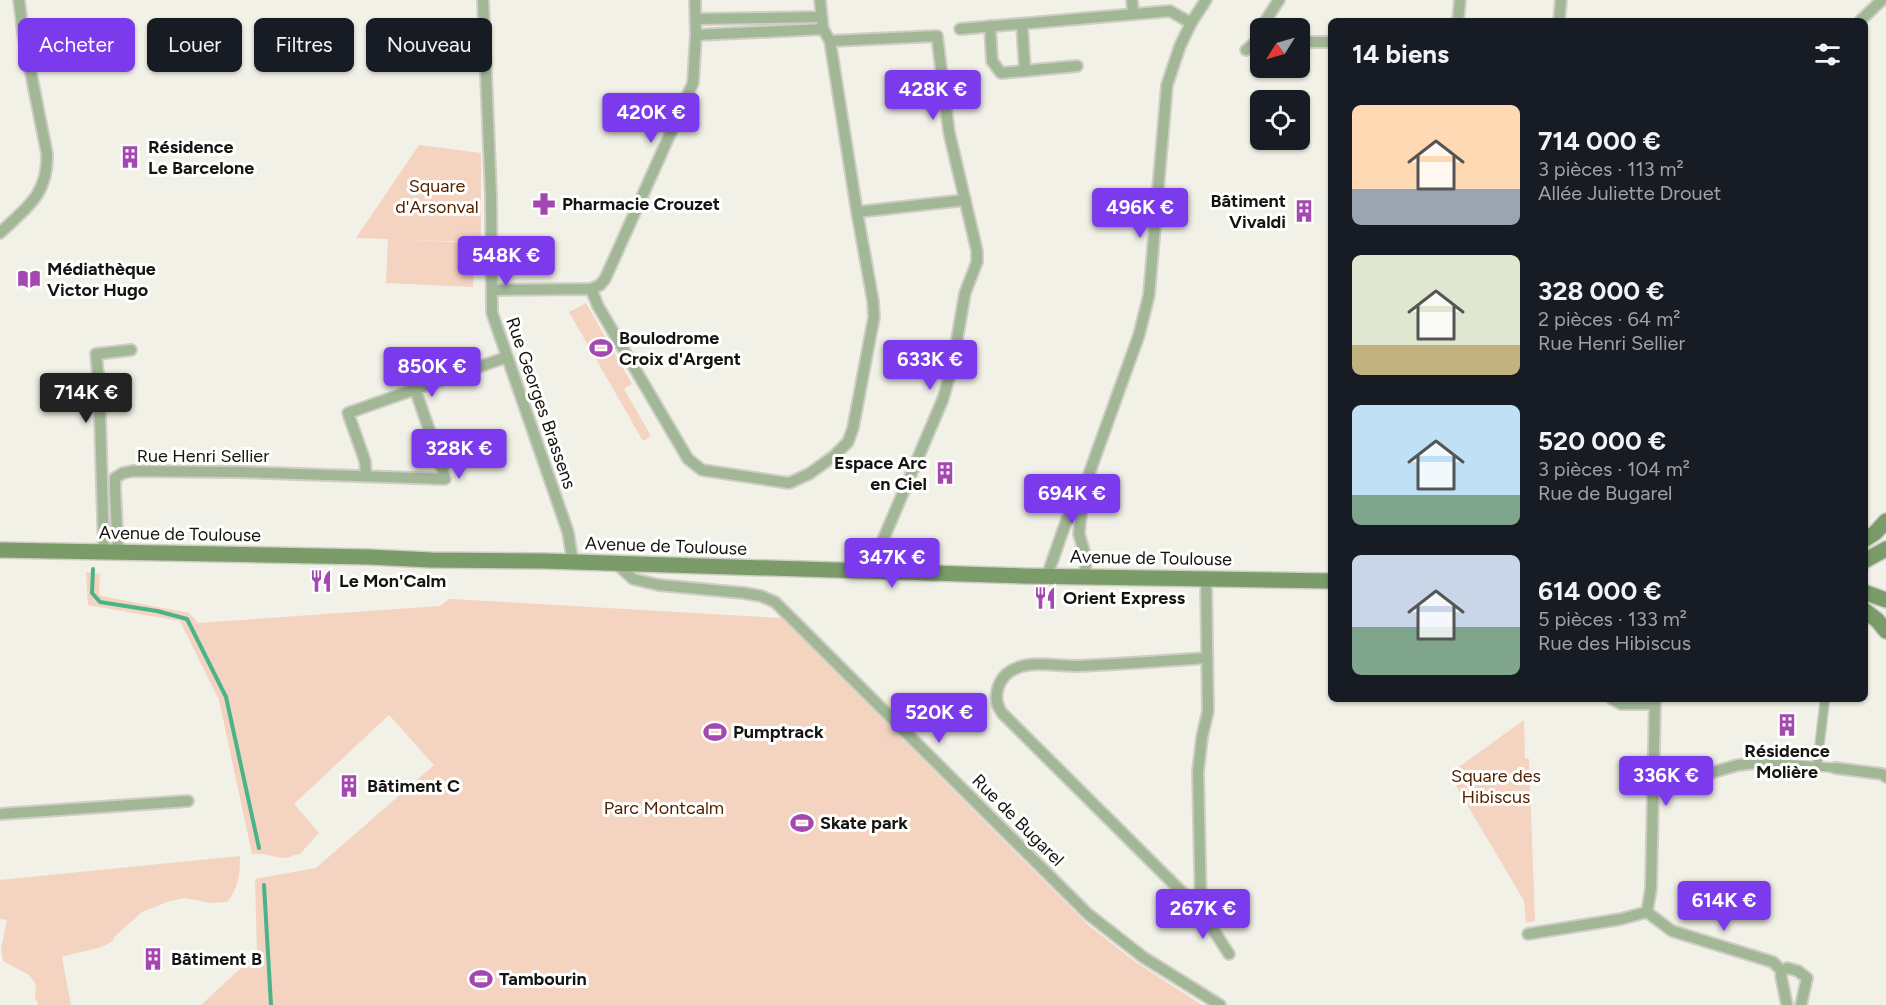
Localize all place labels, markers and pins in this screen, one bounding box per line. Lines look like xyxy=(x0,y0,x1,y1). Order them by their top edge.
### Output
pin: 428K € xyxy=(884,70,982,121)
pin: 420K € xyxy=(602,93,700,144)
place label: Résidence Le Barcelone xyxy=(148,136,254,179)
building icon: Résidence Le Barcelone xyxy=(117,144,143,170)
pin: 496K € xyxy=(1091,188,1189,239)
place label: Bâtiment Vivaldi xyxy=(1210,190,1286,233)
pharmacy icon: Pharmacie Crouzet xyxy=(531,191,557,217)
place label: Pharmacie Crouzet xyxy=(562,193,720,215)
building icon: Bâtiment Vivaldi xyxy=(1291,198,1317,224)
pin: 548K € xyxy=(457,236,555,287)
place label: Médiathèque Victor Hugo xyxy=(47,258,156,301)
library icon: Médiathèque Victor Hugo xyxy=(16,266,42,292)
place label: Boulodrome Croix d'Argent xyxy=(619,327,741,370)
sports icon: Boulodrome Croix d'Argent xyxy=(588,335,614,361)
pin: 633K € xyxy=(881,340,979,391)
pin: 850K € xyxy=(383,347,481,398)
pin: 714K € xyxy=(37,373,135,424)
pin: 328K € xyxy=(410,429,508,480)
place label: Espace Arc en Ciel xyxy=(834,452,927,495)
building icon: Espace Arc en Ciel xyxy=(932,460,958,486)
pin: 694K € xyxy=(1023,474,1121,525)
pin: 347K € xyxy=(843,538,941,589)
restaurant icon: Le Mon'Calm xyxy=(308,568,334,594)
place label: Le Mon'Calm xyxy=(339,570,446,592)
restaurant icon: Orient Express xyxy=(1032,585,1058,611)
place label: Orient Express xyxy=(1063,587,1186,609)
pin: 520K € xyxy=(890,693,988,744)
building icon: Résidence Molière xyxy=(1774,712,1800,738)
sports icon: Pumptrack xyxy=(702,719,728,745)
place label: Pumptrack xyxy=(733,721,824,743)
place label: Résidence Molière xyxy=(1744,740,1830,783)
pin: 336K € xyxy=(1617,756,1715,807)
building icon: Bâtiment C xyxy=(336,773,362,799)
place label: Bâtiment C xyxy=(367,775,460,797)
sports icon: Skate park xyxy=(789,810,815,836)
place label: Skate park xyxy=(820,812,908,834)
pin: 614K € xyxy=(1675,881,1773,932)
pin: 267K € xyxy=(1154,889,1252,940)
building icon: Bâtiment B xyxy=(140,946,166,972)
place label: Bâtiment B xyxy=(171,948,262,970)
sports icon: Tambourin xyxy=(468,966,494,992)
place label: Tambourin xyxy=(499,968,587,990)

